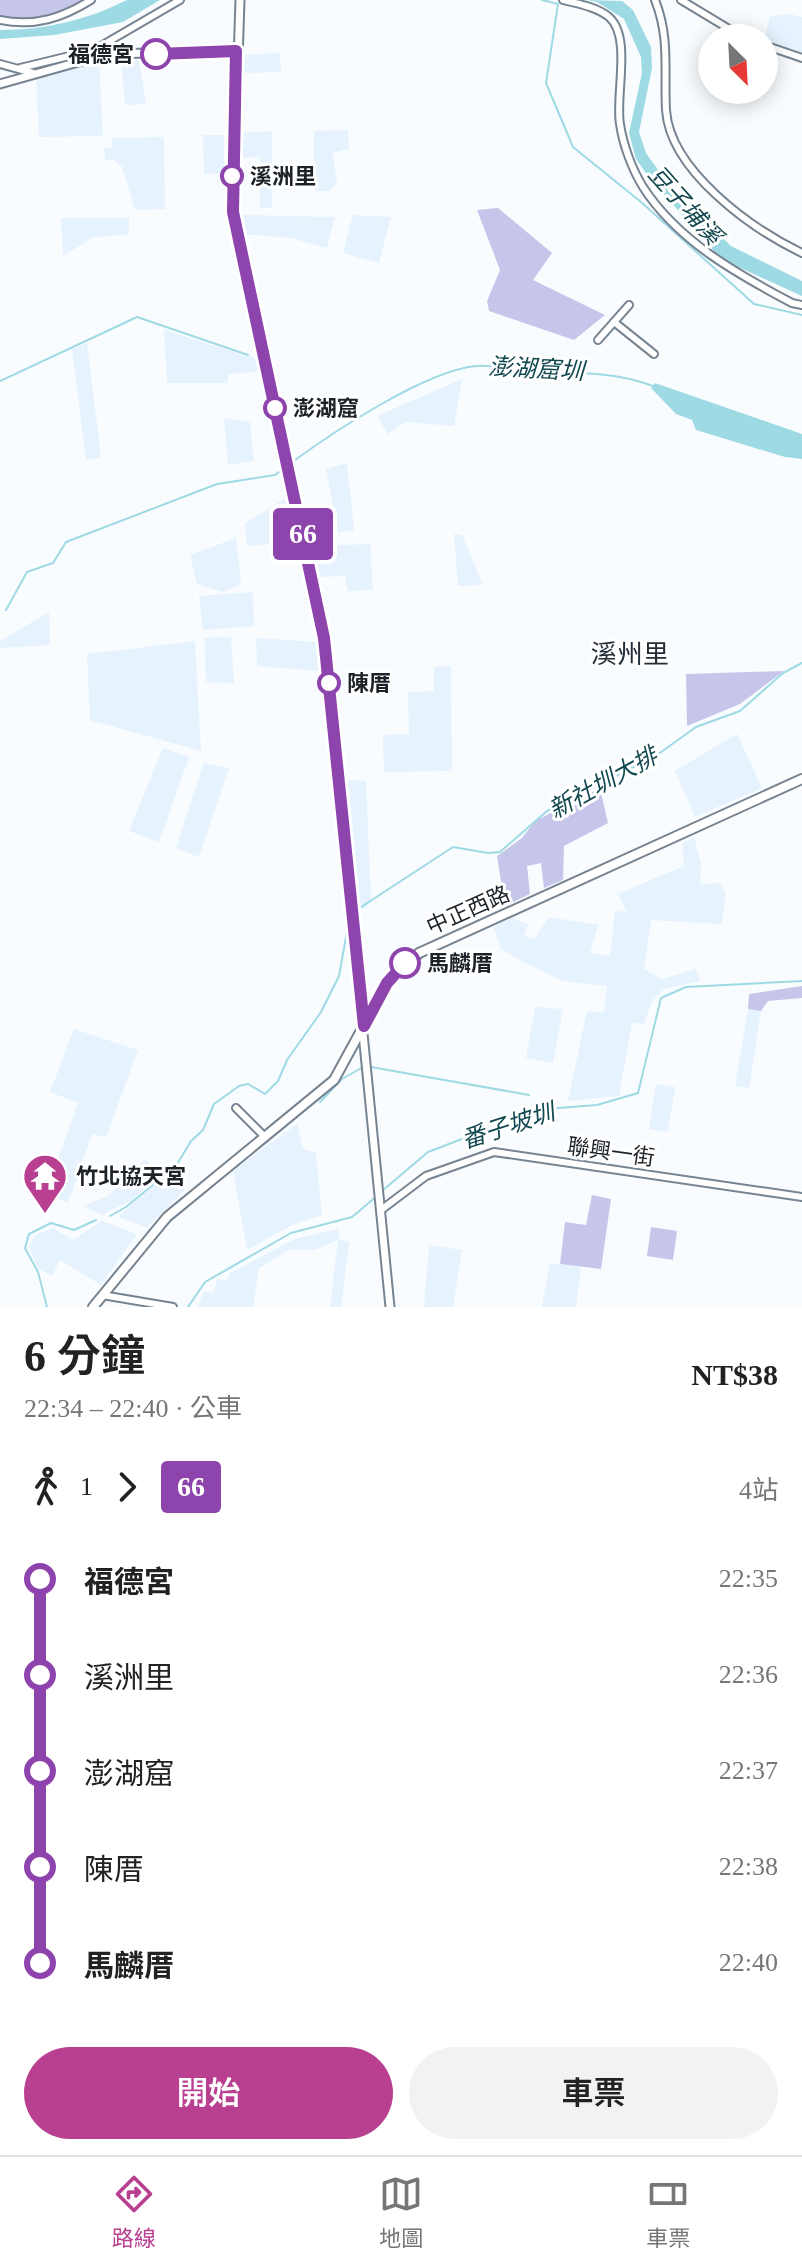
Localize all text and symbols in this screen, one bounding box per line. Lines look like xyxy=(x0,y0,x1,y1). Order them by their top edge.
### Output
north arrow xyxy=(698,24,778,104)
map controls xyxy=(698,24,778,104)
marker: 福德宮 xyxy=(141,39,171,69)
place label: 福德宮 xyxy=(68,42,134,67)
water label: 豆子埔溪 xyxy=(643,161,729,252)
place label: 溪洲里 xyxy=(250,164,316,189)
marker: 溪洲里 xyxy=(221,165,243,187)
water label: 澎湖窟圳 xyxy=(487,354,588,385)
place label: 澎湖窟 xyxy=(293,396,359,421)
marker: 澎湖窟 xyxy=(264,397,286,419)
line badge: 66 xyxy=(267,508,339,560)
text: 66 xyxy=(289,518,317,549)
district label: 溪州里 xyxy=(591,640,669,669)
place label: 陳厝 xyxy=(347,671,391,696)
marker: 陳厝 xyxy=(318,672,340,694)
water label: 新社圳大排 xyxy=(544,741,664,823)
street label: 中正西路 xyxy=(423,881,513,939)
marker: 馬麟厝 xyxy=(390,948,420,978)
place label: 馬麟厝 xyxy=(427,951,493,976)
water label: 番子坡圳 xyxy=(458,1098,561,1153)
street label: 聯興一街 xyxy=(566,1133,656,1171)
temple icon: 竹北協天宮 xyxy=(21,1152,69,1215)
place label: 竹北協天宮 xyxy=(76,1164,186,1189)
text: 6 分鐘 xyxy=(24,1332,145,1381)
text: NT$38 xyxy=(691,1358,778,1391)
text: 22:34 – 22:40 · 公車 xyxy=(24,1394,242,1423)
icon: walk xyxy=(24,1465,68,1509)
icon: forward xyxy=(105,1465,149,1509)
text: 66 xyxy=(177,1471,205,1502)
text: 1 xyxy=(80,1472,93,1501)
text: 4站 xyxy=(739,1476,778,1505)
text: 22:35 xyxy=(719,1564,778,1593)
text: 福德宮 xyxy=(84,1565,174,1598)
text: 22:36 xyxy=(719,1660,778,1689)
text: 溪洲里 xyxy=(84,1661,174,1694)
text: 22:37 xyxy=(719,1756,778,1785)
text: 澎湖窟 xyxy=(84,1757,174,1790)
text: 22:38 xyxy=(719,1852,778,1881)
text: 陳厝 xyxy=(84,1853,144,1886)
text: 22:40 xyxy=(719,1948,778,1977)
text: 馬麟厝 xyxy=(84,1949,174,1982)
button: 開始 xyxy=(24,2047,393,2139)
button: 車票 xyxy=(409,2047,778,2139)
tab: 路線 xyxy=(112,2172,156,2252)
tab: 地圖 xyxy=(379,2172,423,2252)
tab: 車票 xyxy=(646,2172,690,2252)

